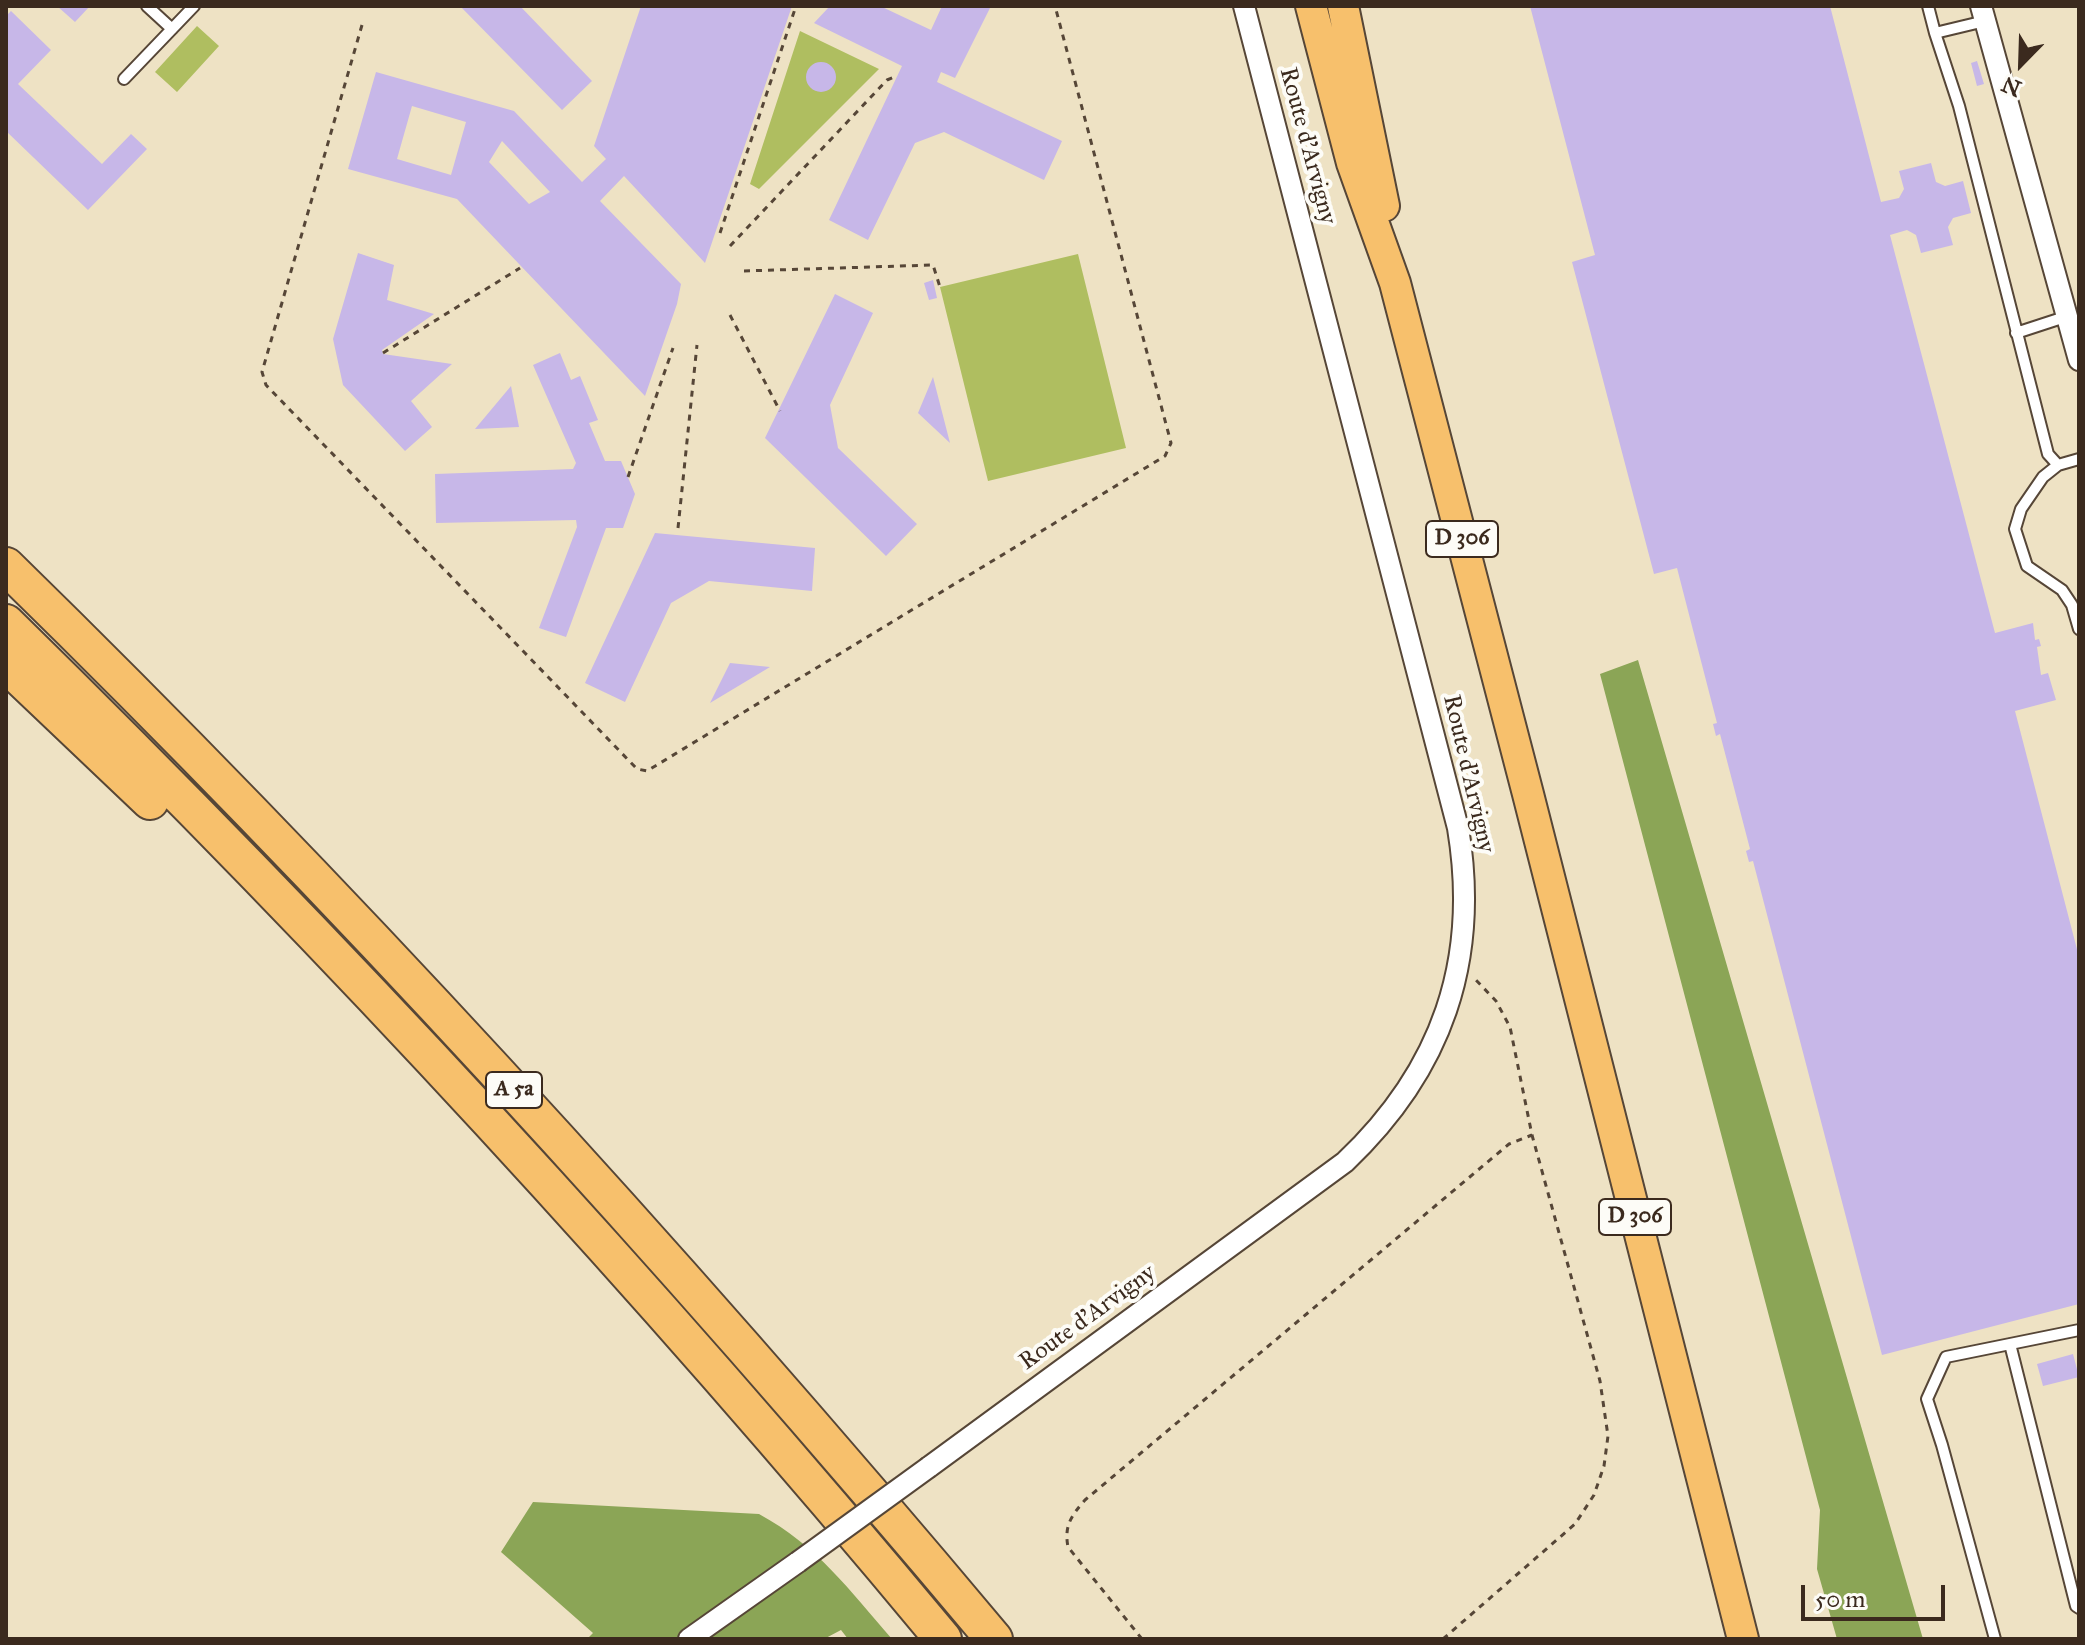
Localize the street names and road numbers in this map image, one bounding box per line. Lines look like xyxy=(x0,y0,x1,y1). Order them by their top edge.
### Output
street label: Route d'Arvigny xyxy=(1272,64,1342,228)
road number: D 306 xyxy=(1426,521,1498,557)
street label: Route d'Arvigny xyxy=(1436,692,1500,856)
road number: A 5a xyxy=(486,1072,542,1108)
road number: D 306 xyxy=(1599,1199,1671,1235)
street label: Route d'Arvigny xyxy=(1014,1259,1162,1377)

